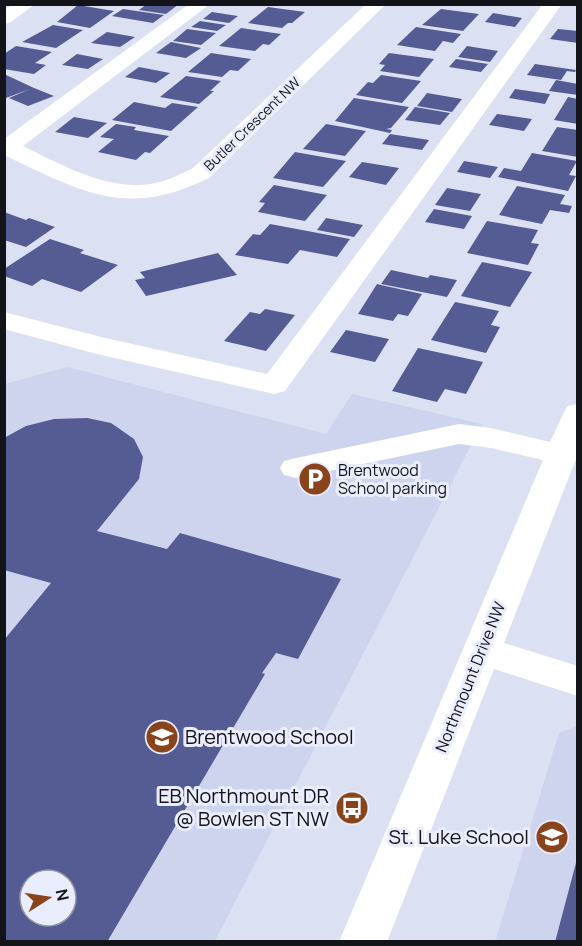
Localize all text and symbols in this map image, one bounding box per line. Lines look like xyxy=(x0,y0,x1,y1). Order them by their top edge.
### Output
street label: Butler Crescent NW xyxy=(199,73,304,175)
place label: Brentwood School parking xyxy=(338,459,447,499)
parking icon: Brentwood School parking xyxy=(297,461,333,497)
street label: Northmount Drive NW xyxy=(430,599,510,755)
school or university icon: Brentwood School xyxy=(144,719,180,755)
place label: Brentwood School xyxy=(185,723,354,750)
place label: EB Northmount DR @ Bowlen ST NW xyxy=(158,782,329,832)
bus stop icon: EB Northmount DR @ Bowlen ST NW xyxy=(334,790,370,826)
school or university icon: St. Luke School xyxy=(534,819,570,855)
place label: St. Luke School xyxy=(388,823,529,850)
north arrow xyxy=(18,868,78,928)
text: N xyxy=(51,887,75,903)

